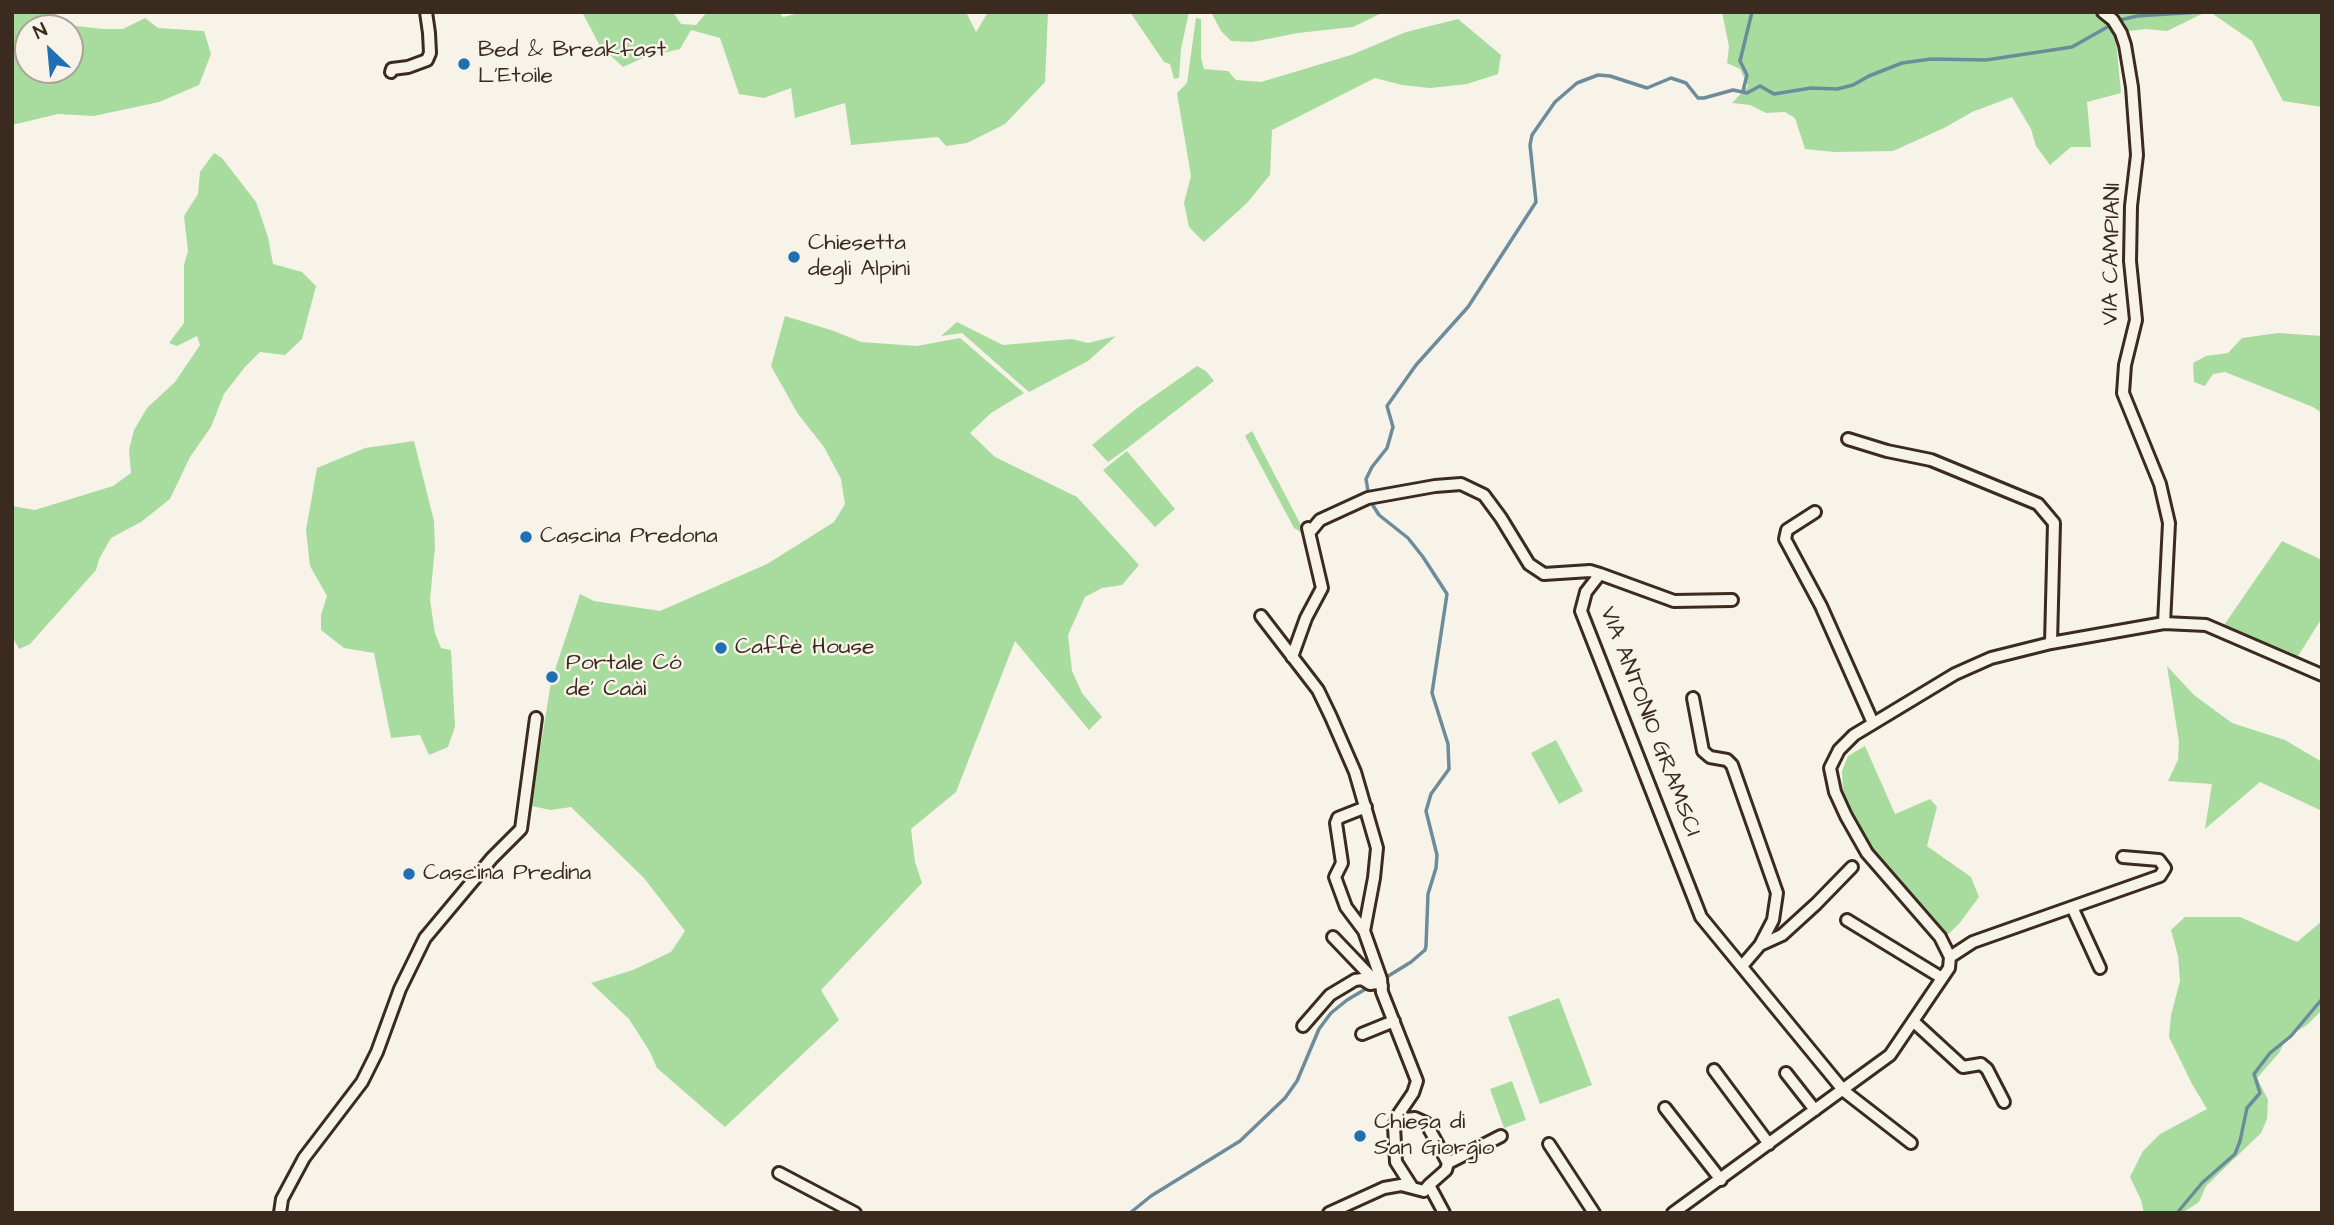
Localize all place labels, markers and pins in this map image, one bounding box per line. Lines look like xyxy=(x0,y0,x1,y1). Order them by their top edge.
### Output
place label: Bed & Breakfast L'Etoile xyxy=(478,37,666,91)
marker: Bed & Breakfast L'Etoile xyxy=(456,56,472,72)
place label: Chiesetta degli Alpini xyxy=(808,230,910,284)
marker: Chiesetta degli Alpini xyxy=(786,249,802,265)
place label: Cascina Predona xyxy=(540,523,718,551)
marker: Cascina Predona xyxy=(518,529,534,545)
place label: Caffè House xyxy=(735,634,874,662)
marker: Caffè House xyxy=(713,640,729,656)
place label: Portale Có de' Caàì xyxy=(566,650,682,704)
marker: Portale Có de' Caàì xyxy=(544,669,560,685)
place label: Cascina Predina xyxy=(423,860,591,888)
marker: Cascina Predina xyxy=(401,866,417,882)
place label: Chiesa di San Giorgio xyxy=(1374,1109,1495,1163)
marker: Chiesa di San Giorgio xyxy=(1352,1128,1368,1144)

